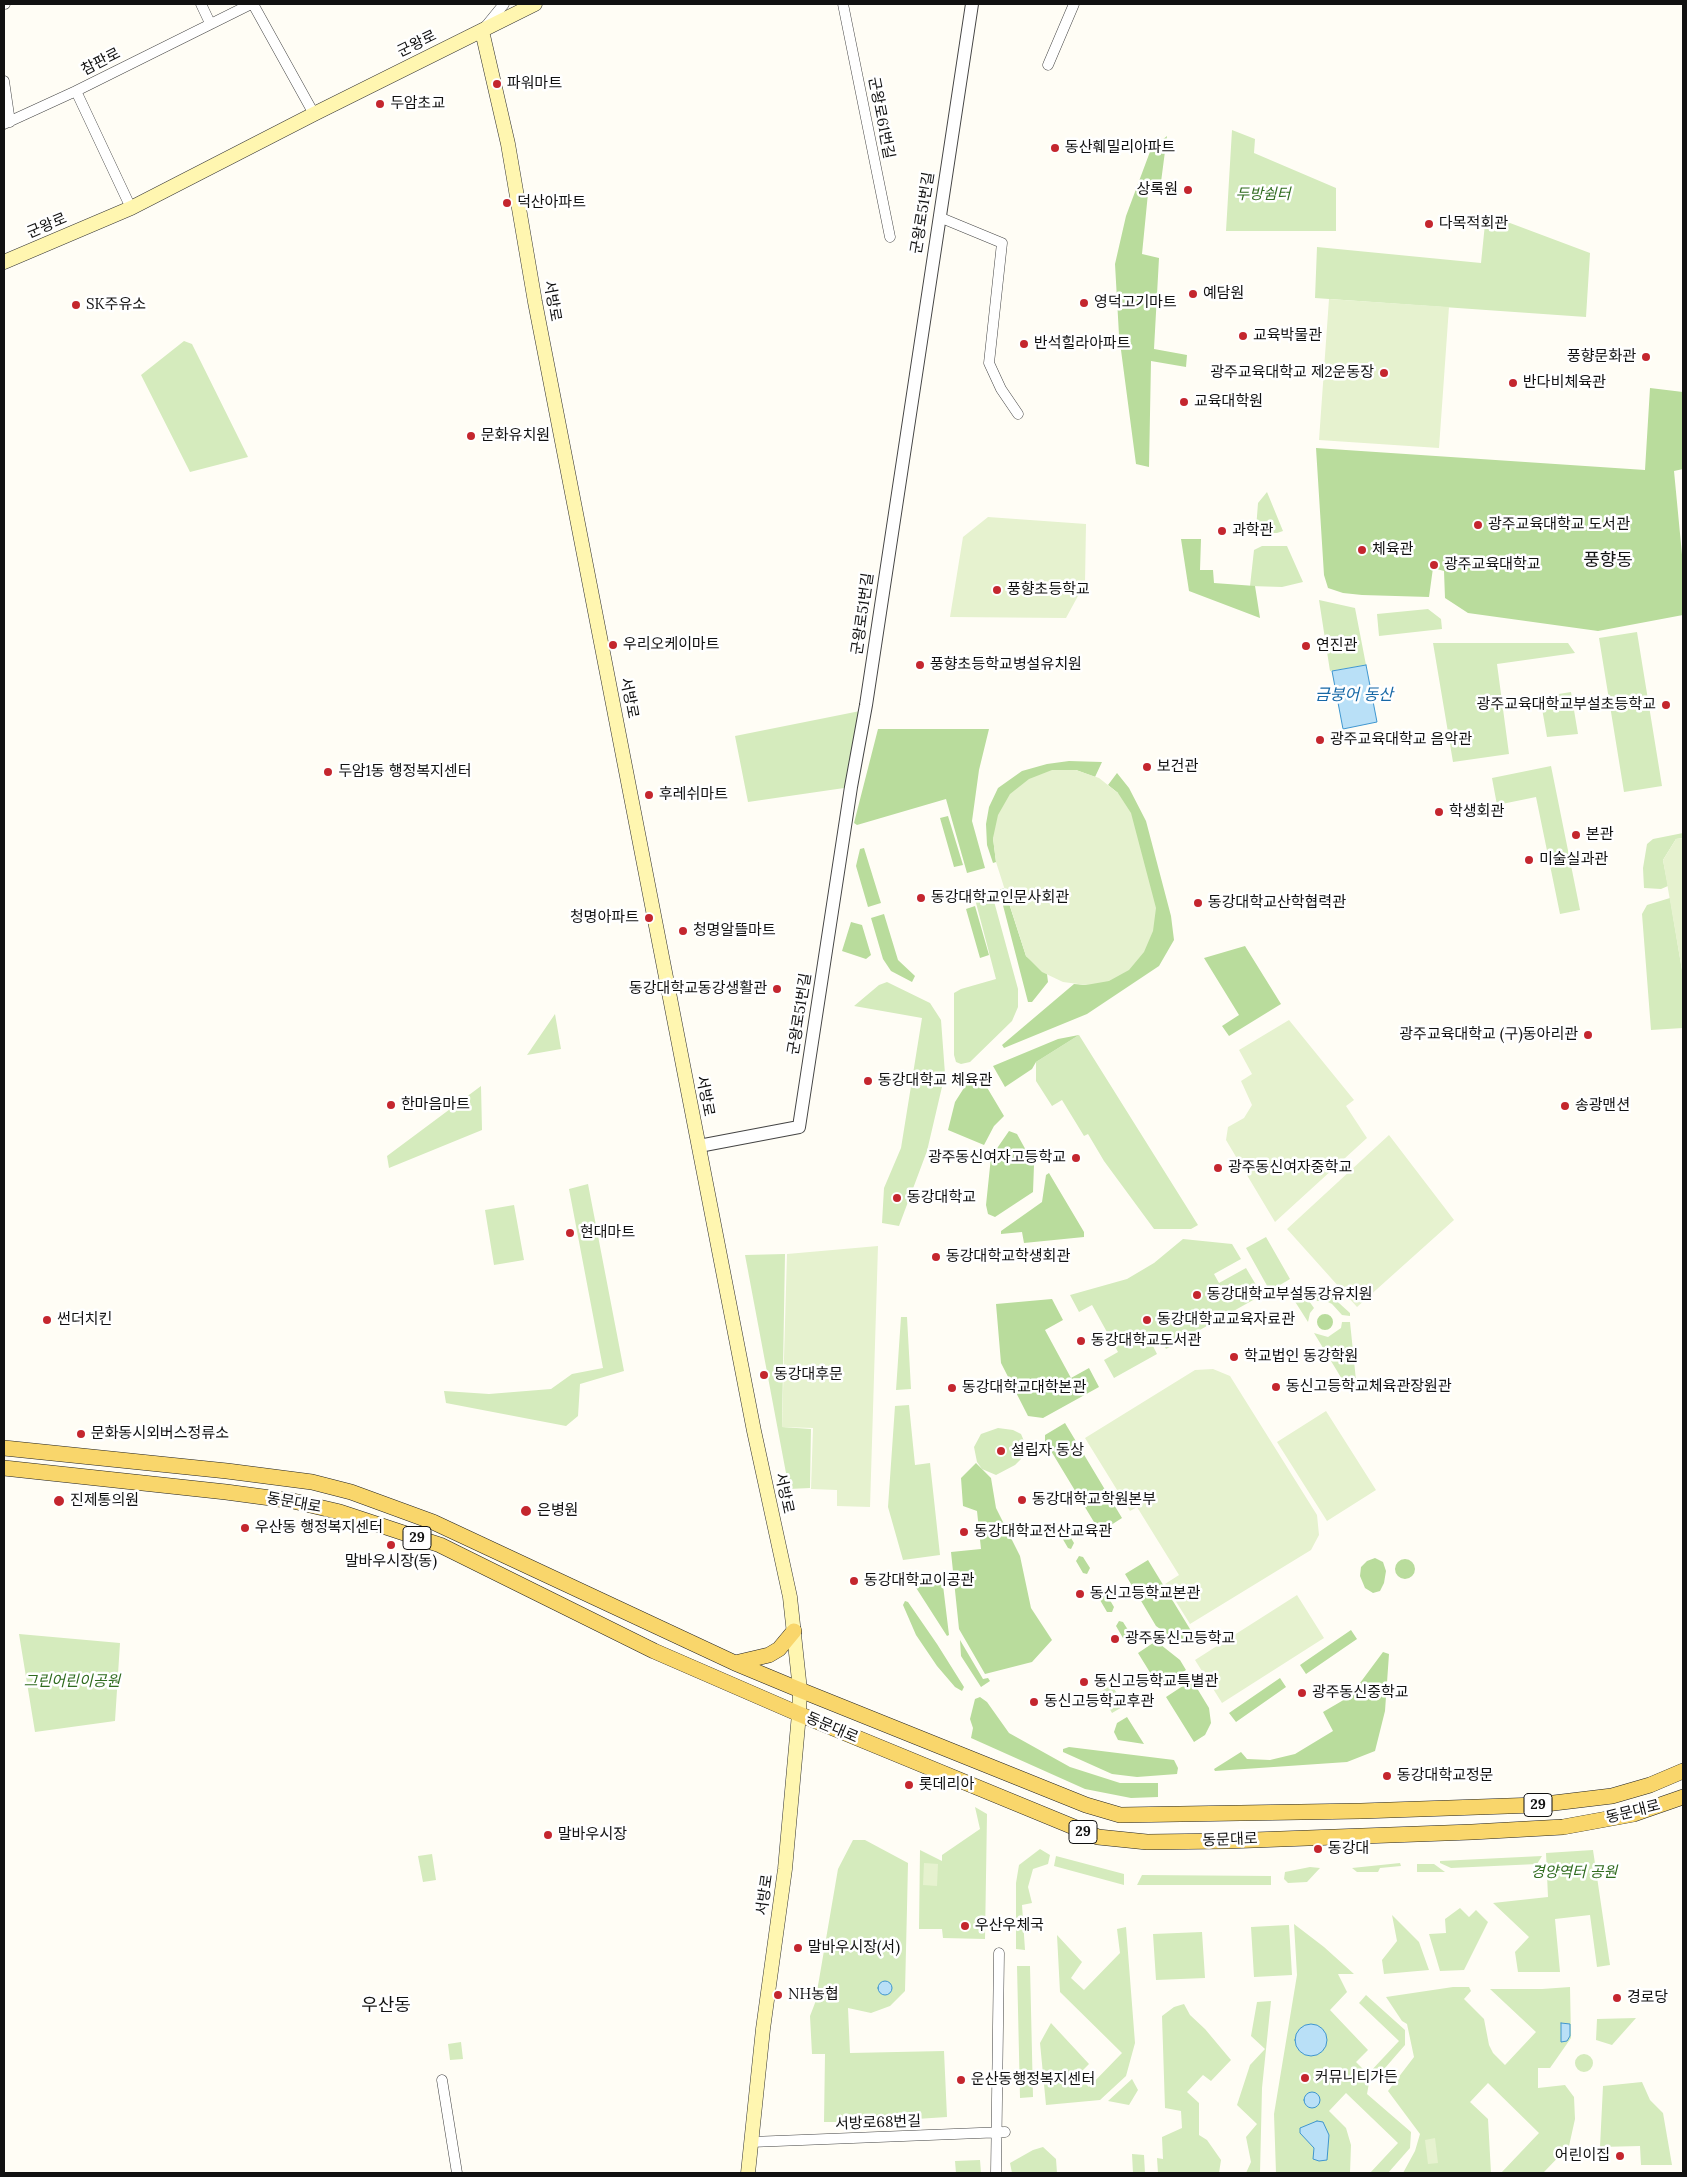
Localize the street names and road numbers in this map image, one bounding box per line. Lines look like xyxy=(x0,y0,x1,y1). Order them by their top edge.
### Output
street label: 군왕로 xyxy=(394,27,440,61)
street label: 참판로 xyxy=(78,45,124,79)
street label: 군왕로61번길 xyxy=(864,75,898,161)
street label: 군왕로51번길 xyxy=(908,171,938,255)
street label: 군왕로 xyxy=(24,210,70,242)
street label: 서방로 xyxy=(540,279,564,323)
street label: 군왕로51번길 xyxy=(848,572,878,656)
street label: 서방로 xyxy=(616,676,642,720)
street label: 군왕로51번길 xyxy=(785,972,815,1056)
street label: 서방로 xyxy=(692,1074,718,1118)
street label: 서방로 xyxy=(771,1471,797,1515)
street label: 동문대로 xyxy=(265,1489,323,1517)
road number: 29 xyxy=(403,1526,431,1550)
street label: 동문대로 xyxy=(803,1709,861,1747)
road number: 29 xyxy=(1524,1794,1552,1816)
street label: 동문대로 xyxy=(1604,1797,1662,1827)
road number: 29 xyxy=(1069,1820,1097,1844)
street label: 동문대로 xyxy=(1202,1830,1258,1850)
street label: 서방로 xyxy=(753,1873,777,1917)
street label: 서방로68번길 xyxy=(835,2113,921,2133)

